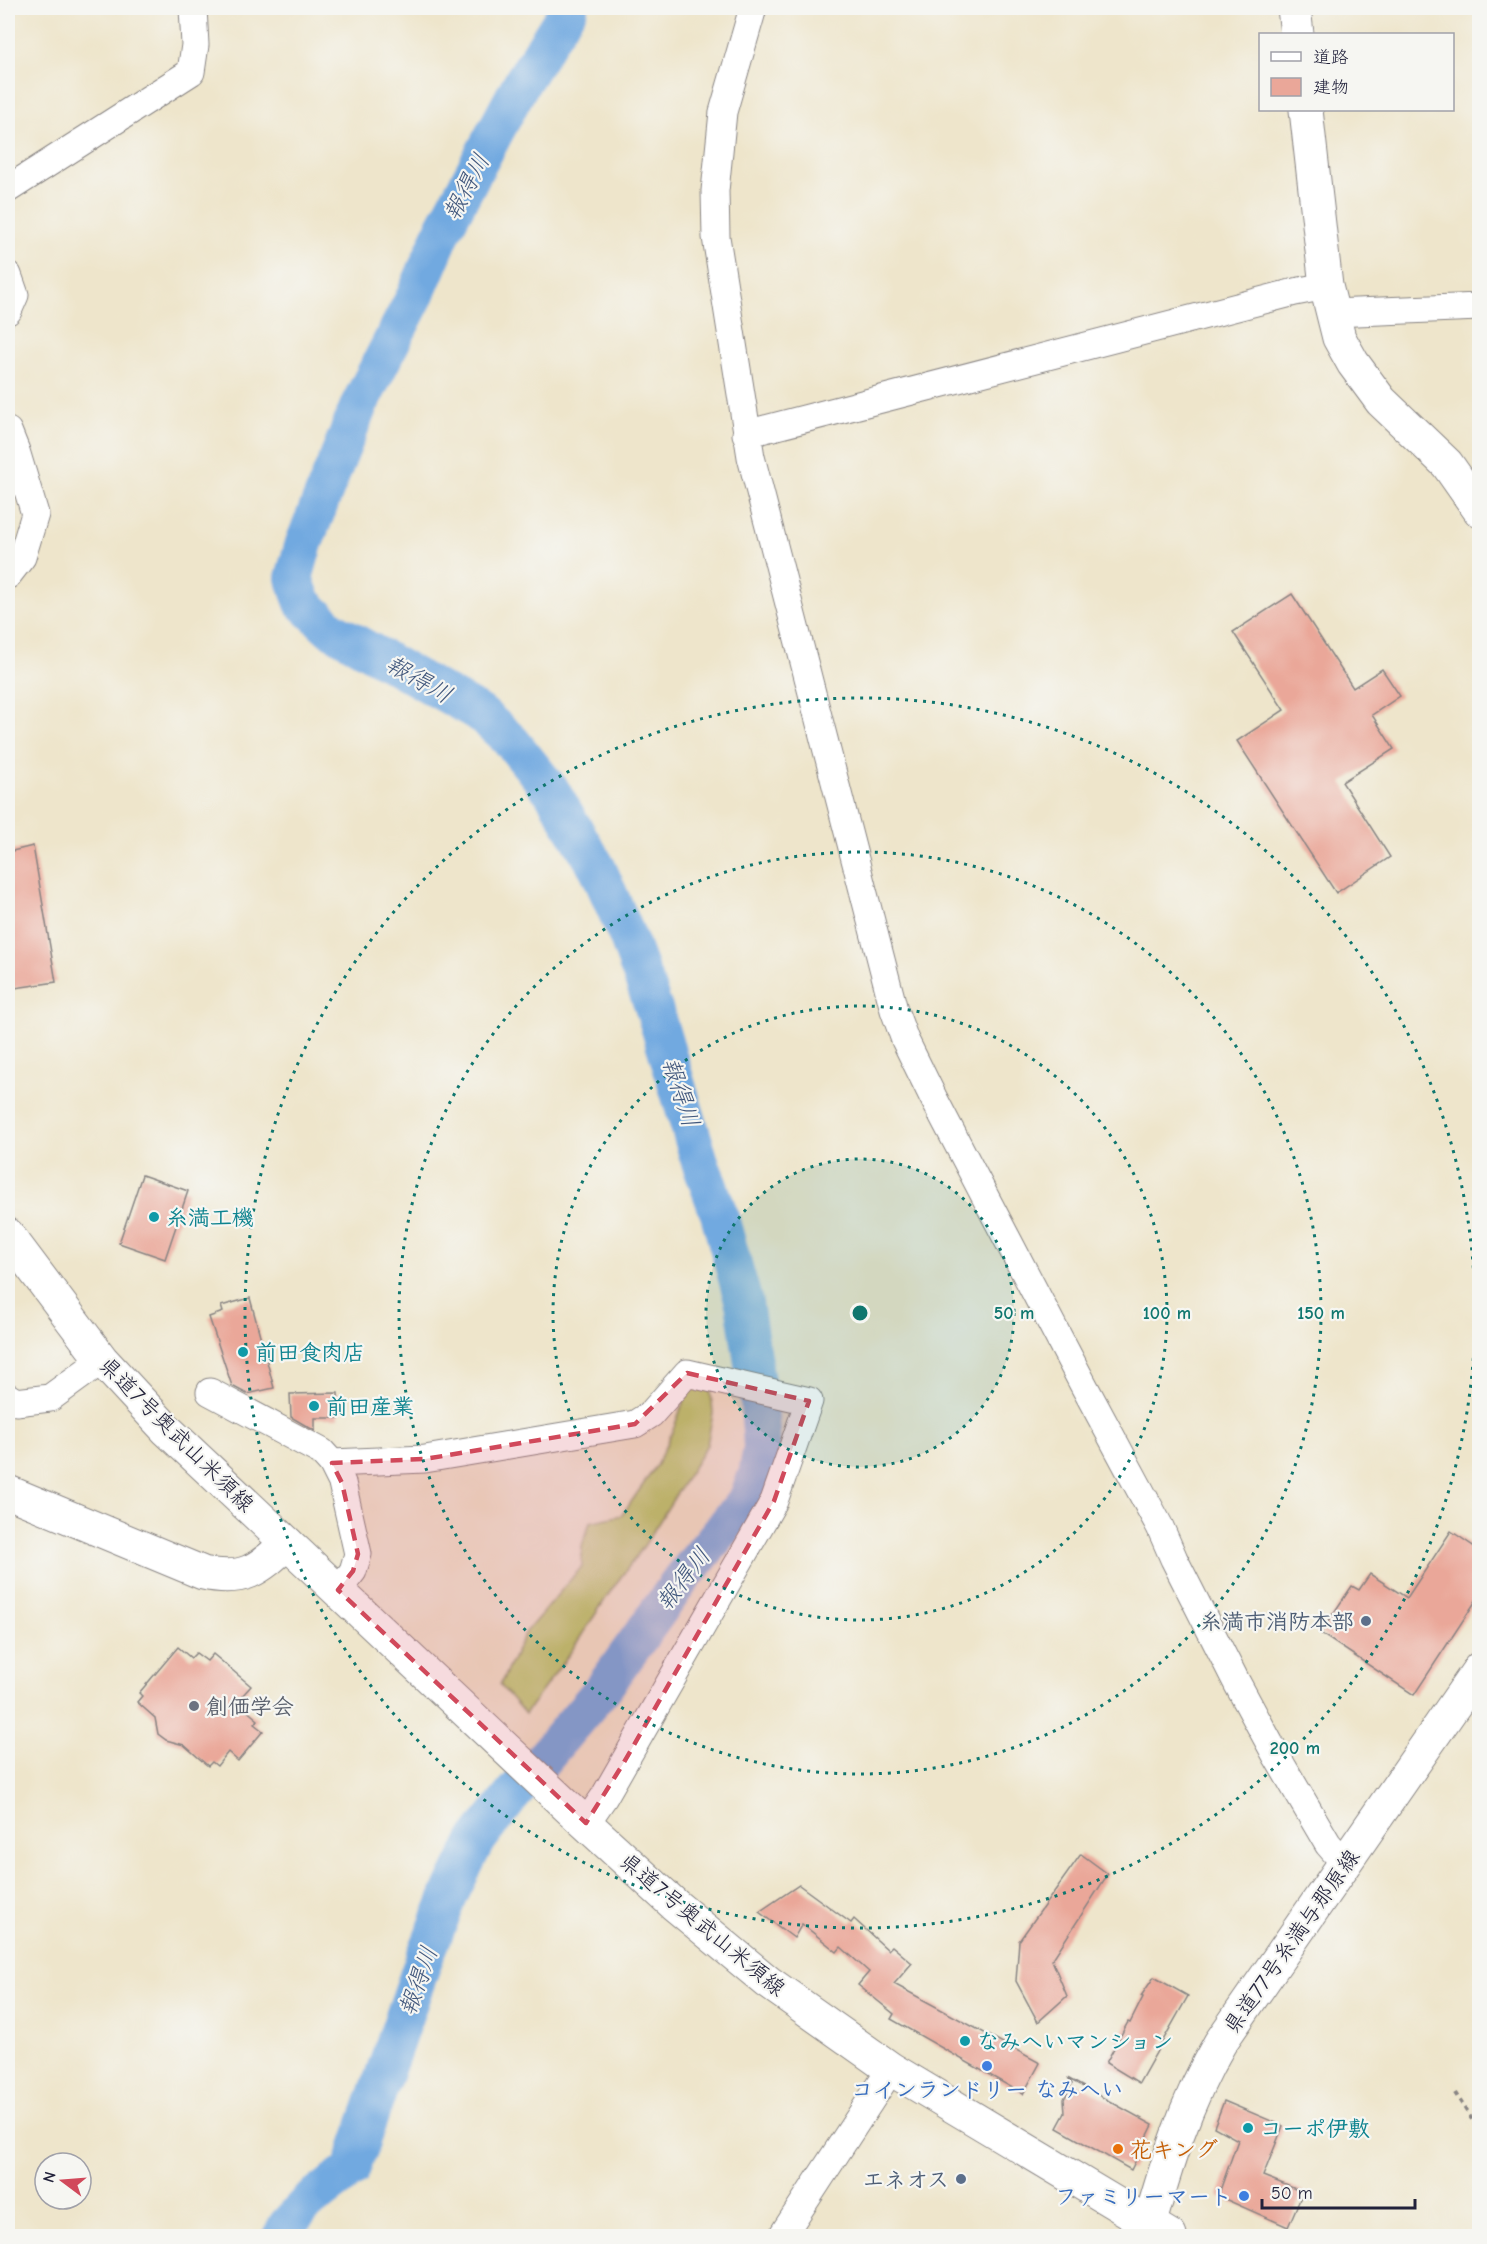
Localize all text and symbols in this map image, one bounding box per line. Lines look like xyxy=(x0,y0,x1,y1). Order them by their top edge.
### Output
legend xyxy=(1259,33,1454,111)
text: 道路 xyxy=(1313,47,1349,68)
text: 建物 xyxy=(1313,77,1349,98)
water label: 報得川 xyxy=(437,149,495,225)
water label: 報得川 xyxy=(381,649,457,709)
water label: 報得川 xyxy=(657,1053,705,1131)
place label: 糸満工機 xyxy=(166,1205,254,1231)
marker: 糸満工機 xyxy=(147,1210,161,1224)
centre of rings xyxy=(850,1303,870,1323)
text: 50 m xyxy=(994,1303,1034,1324)
text: 100 m xyxy=(1143,1303,1191,1324)
text: 150 m xyxy=(1297,1303,1345,1324)
place label: 前田食肉店 xyxy=(255,1340,365,1366)
marker: 前田食肉店 xyxy=(236,1345,250,1359)
street label: 県道7号奥武山米須線 xyxy=(93,1352,259,1518)
place label: 前田産業 xyxy=(326,1394,414,1420)
marker: 前田産業 xyxy=(307,1399,321,1413)
water label: 報得川 xyxy=(650,1542,716,1616)
place label: 糸満市消防本部 xyxy=(1200,1609,1354,1635)
marker: 糸満市消防本部 xyxy=(1359,1614,1373,1628)
place label: 創価学会 xyxy=(206,1694,294,1720)
marker: 創価学会 xyxy=(187,1699,201,1713)
text: 200 m xyxy=(1270,1738,1320,1759)
street label: 県道77号糸満与那原線 xyxy=(1218,1844,1365,2039)
street label: 県道7号奥武山米須線 xyxy=(614,1848,791,2002)
water label: 報得川 xyxy=(393,1942,443,2020)
place label: なみへいマンション xyxy=(977,2029,1173,2055)
marker: なみへいマンション xyxy=(958,2034,972,2048)
marker: コインランドリー なみへい xyxy=(980,2059,994,2073)
place label: コインランドリー なみへい xyxy=(851,2077,1123,2103)
place label: コーポ伊敷 xyxy=(1260,2116,1370,2142)
marker: コーポ伊敷 xyxy=(1241,2121,1255,2135)
place label: 花キング xyxy=(1130,2137,1218,2163)
marker: 花キング xyxy=(1111,2142,1125,2156)
north arrow xyxy=(33,2151,93,2211)
place label: エネオス xyxy=(862,2167,949,2193)
text: N xyxy=(39,2170,60,2185)
marker: エネオス xyxy=(954,2172,968,2186)
scale bar xyxy=(1262,2172,1415,2210)
text: 50 m xyxy=(1271,2183,1313,2204)
place label: ファミリーマート xyxy=(1055,2184,1232,2210)
marker: ファミリーマート xyxy=(1237,2189,1251,2203)

